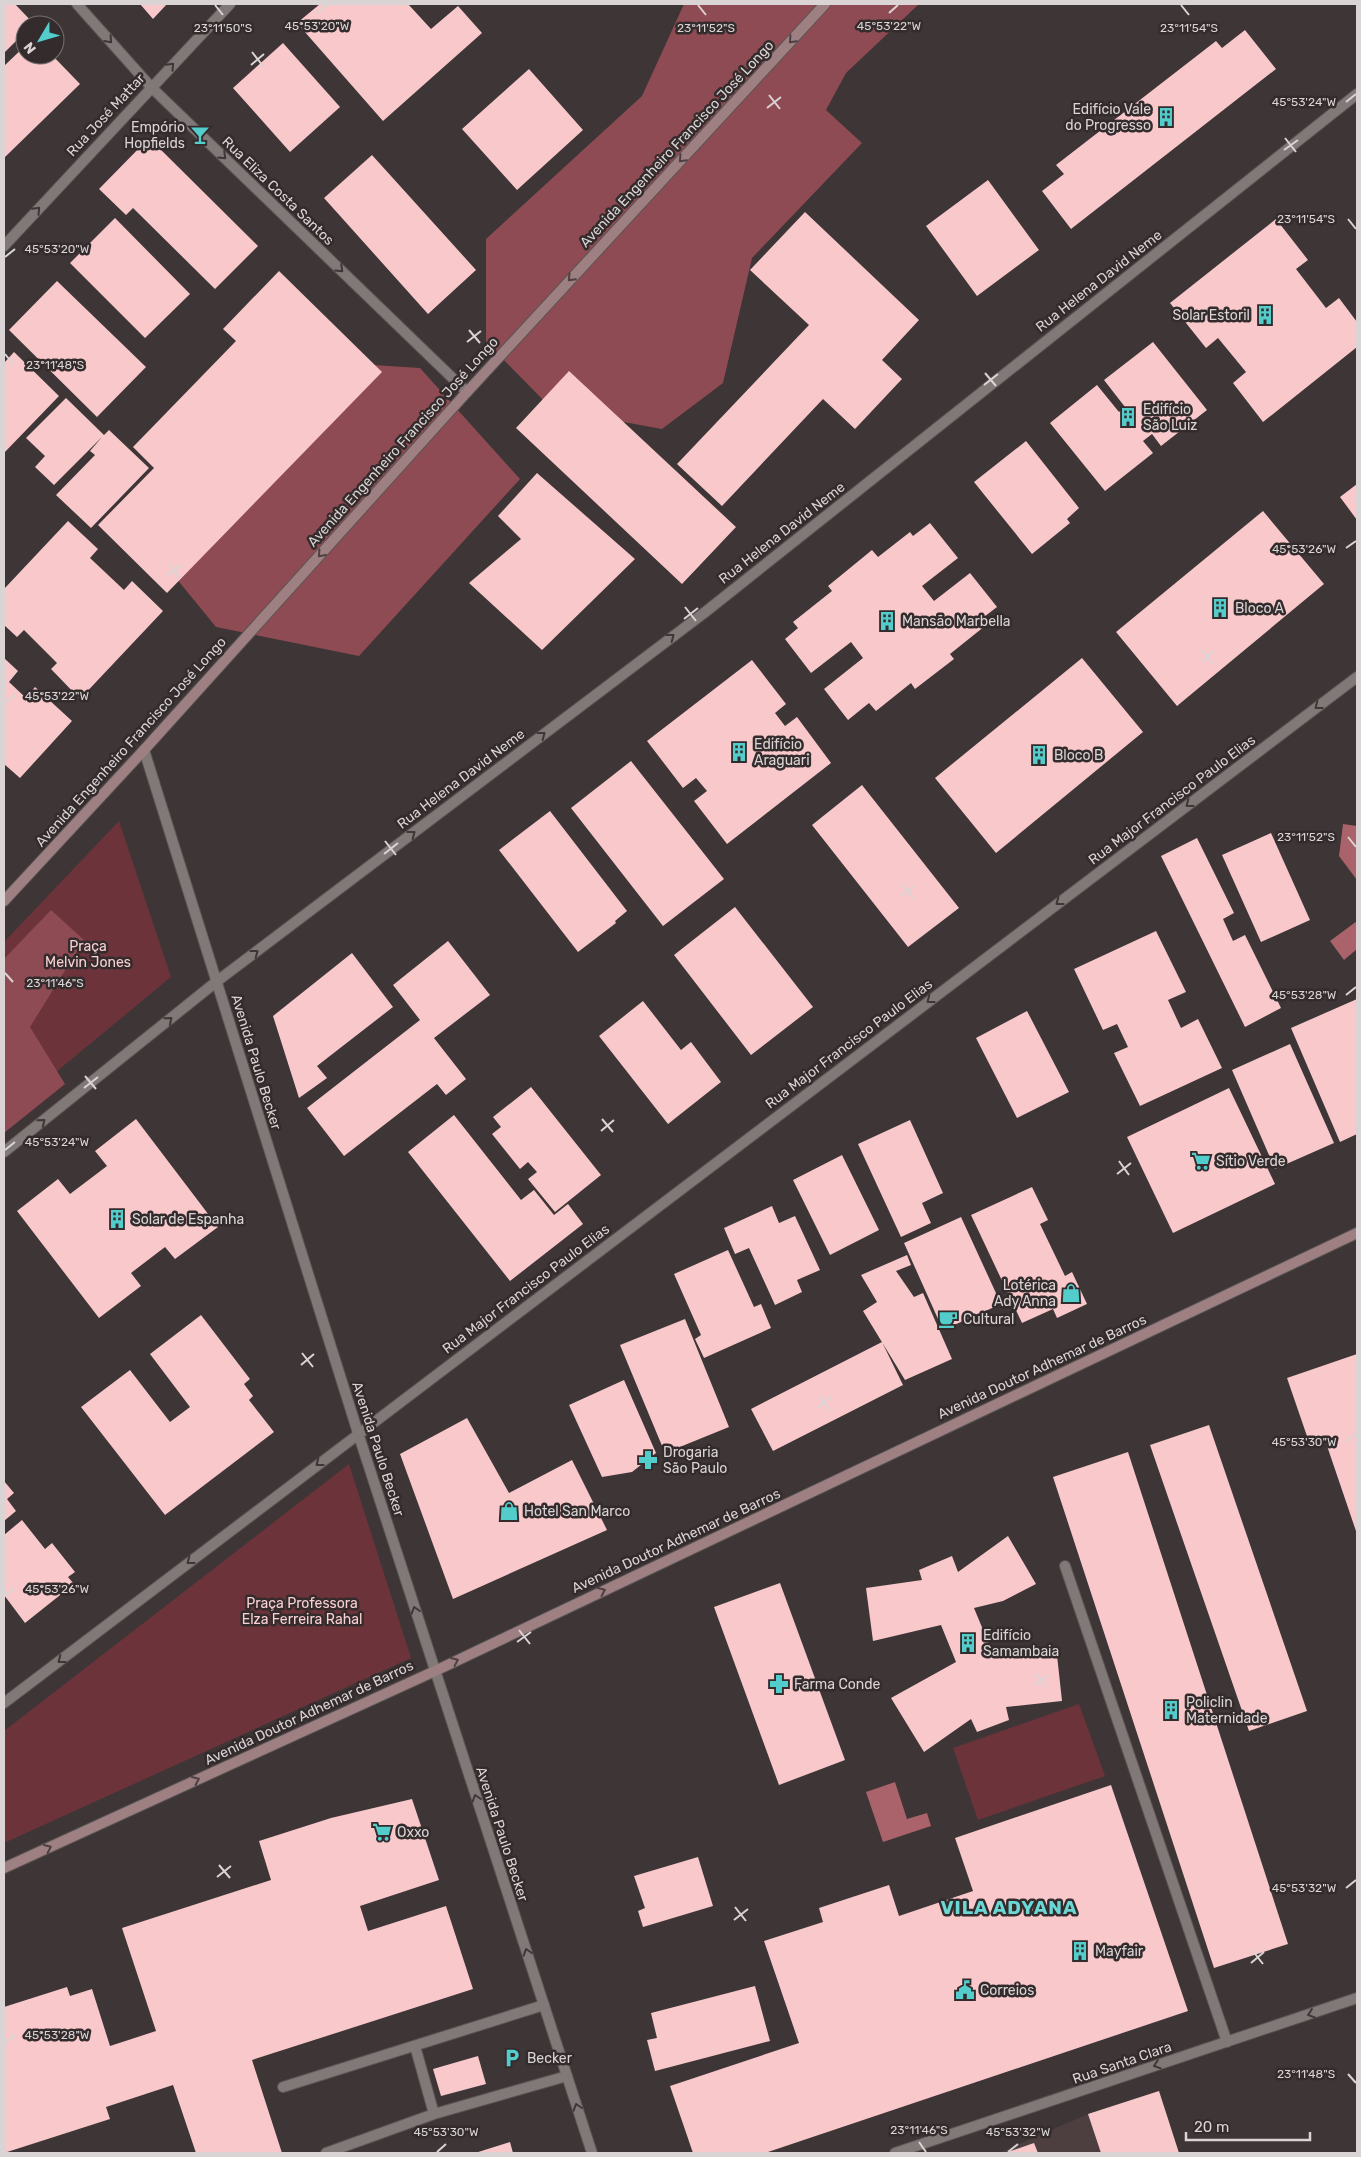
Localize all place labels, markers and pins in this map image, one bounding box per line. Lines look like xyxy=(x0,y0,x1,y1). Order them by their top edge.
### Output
place label: Edifício Vale do Progresso xyxy=(1065,101,1151,134)
building icon: Edifício Vale do Progresso xyxy=(1155,106,1177,128)
place label: Empório Hopfields xyxy=(124,119,185,152)
bar icon: Empório Hopfields xyxy=(189,124,211,146)
building icon: Solar Estoril xyxy=(1254,304,1276,326)
place label: Solar Estoril xyxy=(1172,307,1250,324)
place label: Edifício São Luiz xyxy=(1143,401,1198,434)
building icon: Edifício São Luiz xyxy=(1117,406,1139,428)
building icon: Bloco A xyxy=(1209,597,1231,619)
place label: Bloco A xyxy=(1235,600,1285,617)
building icon: Mansāo Marbella xyxy=(876,610,898,632)
place label: Mansāo Marbella xyxy=(902,613,1011,630)
place label: Edifício Araguari xyxy=(754,736,810,769)
building icon: Edifício Araguari xyxy=(728,741,750,763)
building icon: Bloco B xyxy=(1028,744,1050,766)
place label: Bloco B xyxy=(1054,747,1103,764)
supermarket icon: Sítio Verde xyxy=(1190,1150,1212,1172)
place label: Sítio Verde xyxy=(1216,1153,1286,1170)
building icon: Solar de Espanha xyxy=(106,1208,128,1230)
place label: Solar de Espanha xyxy=(132,1211,244,1228)
place label: Lotérica Ady Anna xyxy=(994,1277,1056,1310)
shop icon: Lotérica Ady Anna xyxy=(1060,1282,1082,1304)
cafe icon: Cultural xyxy=(937,1308,959,1330)
place label: Cultural xyxy=(963,1311,1014,1328)
place label: Drogaria São Paulo xyxy=(663,1444,727,1477)
pharmacy icon: Drogaria São Paulo xyxy=(637,1449,659,1471)
shop icon: Hotel San Marco xyxy=(498,1500,520,1522)
place label: Hotel San Marco xyxy=(524,1503,630,1520)
place label: Edifício Samambaia xyxy=(983,1627,1059,1660)
building icon: Edifício Samambaia xyxy=(957,1632,979,1654)
pharmacy icon: Farma Conde xyxy=(768,1673,790,1695)
place label: Farma Conde xyxy=(794,1676,881,1693)
place label: Policlin Maternidade xyxy=(1186,1694,1268,1727)
building icon: Policlin Maternidade xyxy=(1160,1699,1182,1721)
supermarket icon: Oxxo xyxy=(371,1821,393,1843)
place label: Oxxo xyxy=(397,1824,429,1841)
building icon: Mayfair xyxy=(1069,1940,1091,1962)
place label: Mayfair xyxy=(1095,1943,1144,1960)
public building icon: Correios xyxy=(954,1979,976,2001)
place label: Correios xyxy=(980,1982,1034,1999)
parking icon: Becker xyxy=(501,2047,523,2069)
place label: Becker xyxy=(527,2050,573,2067)

